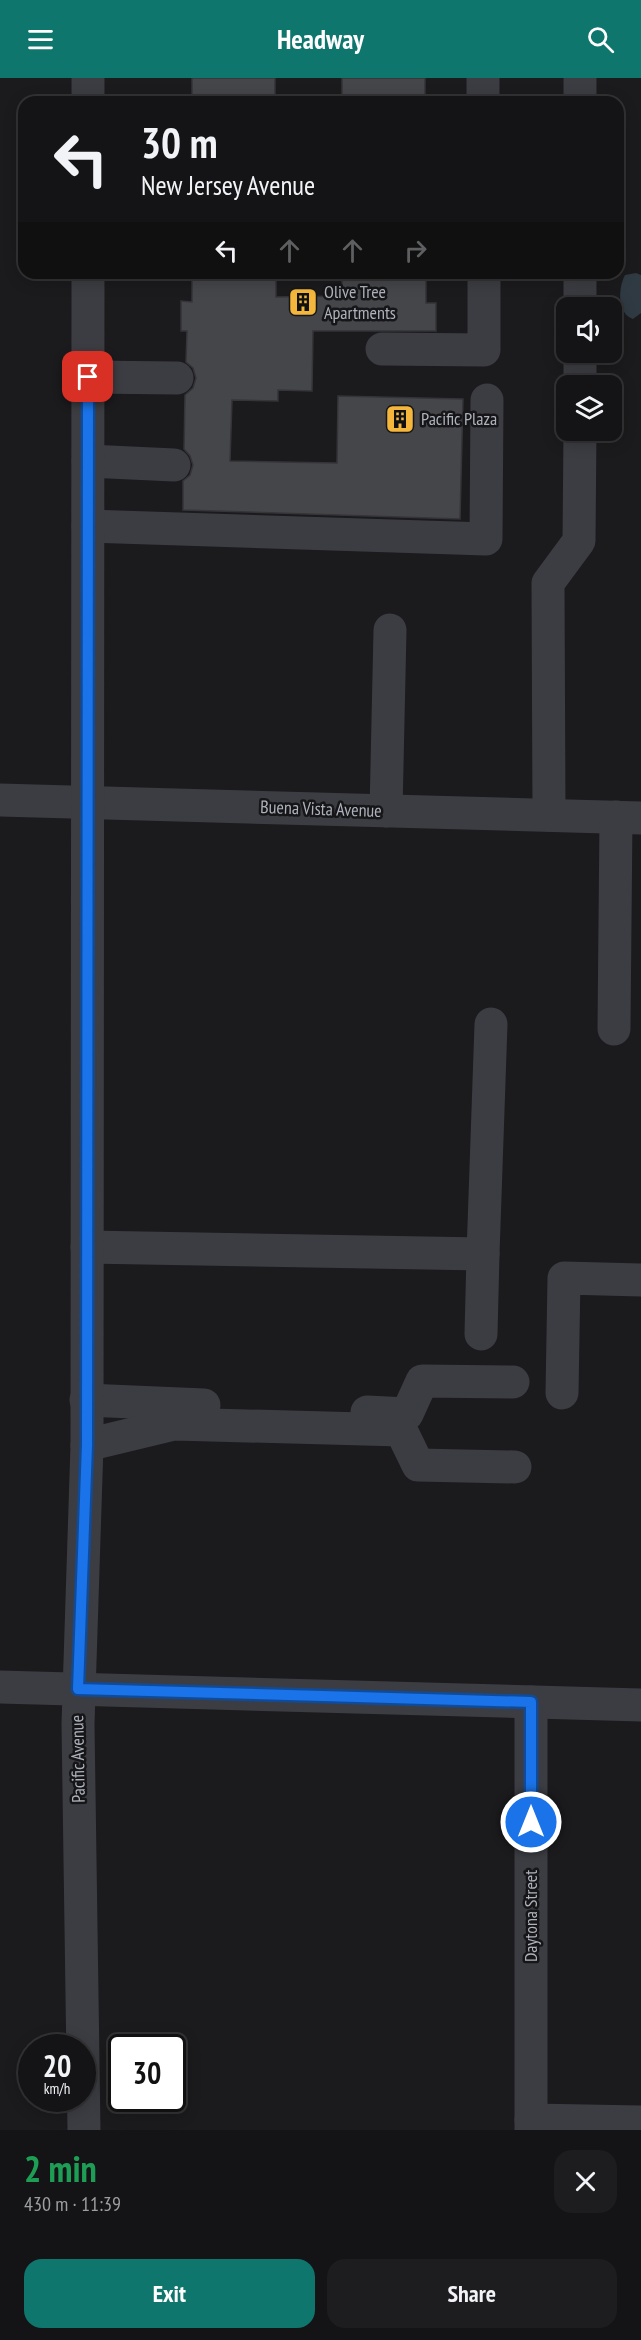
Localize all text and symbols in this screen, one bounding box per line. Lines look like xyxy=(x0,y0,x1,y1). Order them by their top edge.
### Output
text: Headway xyxy=(277,22,364,56)
icon: menu xyxy=(24,23,57,56)
icon: search xyxy=(584,23,617,56)
text: 30 m xyxy=(141,115,218,170)
icon: left xyxy=(42,120,120,198)
text: New Jersey Avenue xyxy=(141,168,315,202)
icon: left xyxy=(210,234,243,267)
icon: ahead xyxy=(273,234,306,267)
icon: ahead xyxy=(336,234,369,267)
icon: right xyxy=(399,234,432,267)
place label: Olive Tree Apartments xyxy=(324,280,396,324)
building icon: Olive Tree Apartments xyxy=(287,286,319,318)
map controls xyxy=(556,297,622,441)
button: sound xyxy=(556,297,622,363)
pin xyxy=(62,351,113,402)
icon: arrive xyxy=(71,360,104,393)
button: layers xyxy=(556,375,622,441)
building icon: Pacific Plaza xyxy=(384,403,416,435)
place label: Pacific Plaza xyxy=(421,407,497,430)
street label: Buena Vista Avenue xyxy=(260,795,382,822)
street label: Pacific Avenue xyxy=(65,1715,90,1803)
position arrow xyxy=(499,1790,563,1854)
street label: Daytona Street xyxy=(519,1870,542,1962)
speed limit sign: 30 xyxy=(108,2034,186,2112)
text: 20 xyxy=(43,2046,71,2085)
text: km/h xyxy=(44,2079,70,2098)
text: 2 min xyxy=(24,2145,97,2192)
button: close xyxy=(554,2150,617,2213)
text: 430 m · 11:39 xyxy=(24,2191,121,2217)
button: Exit xyxy=(24,2259,315,2328)
button: Share xyxy=(327,2259,617,2328)

